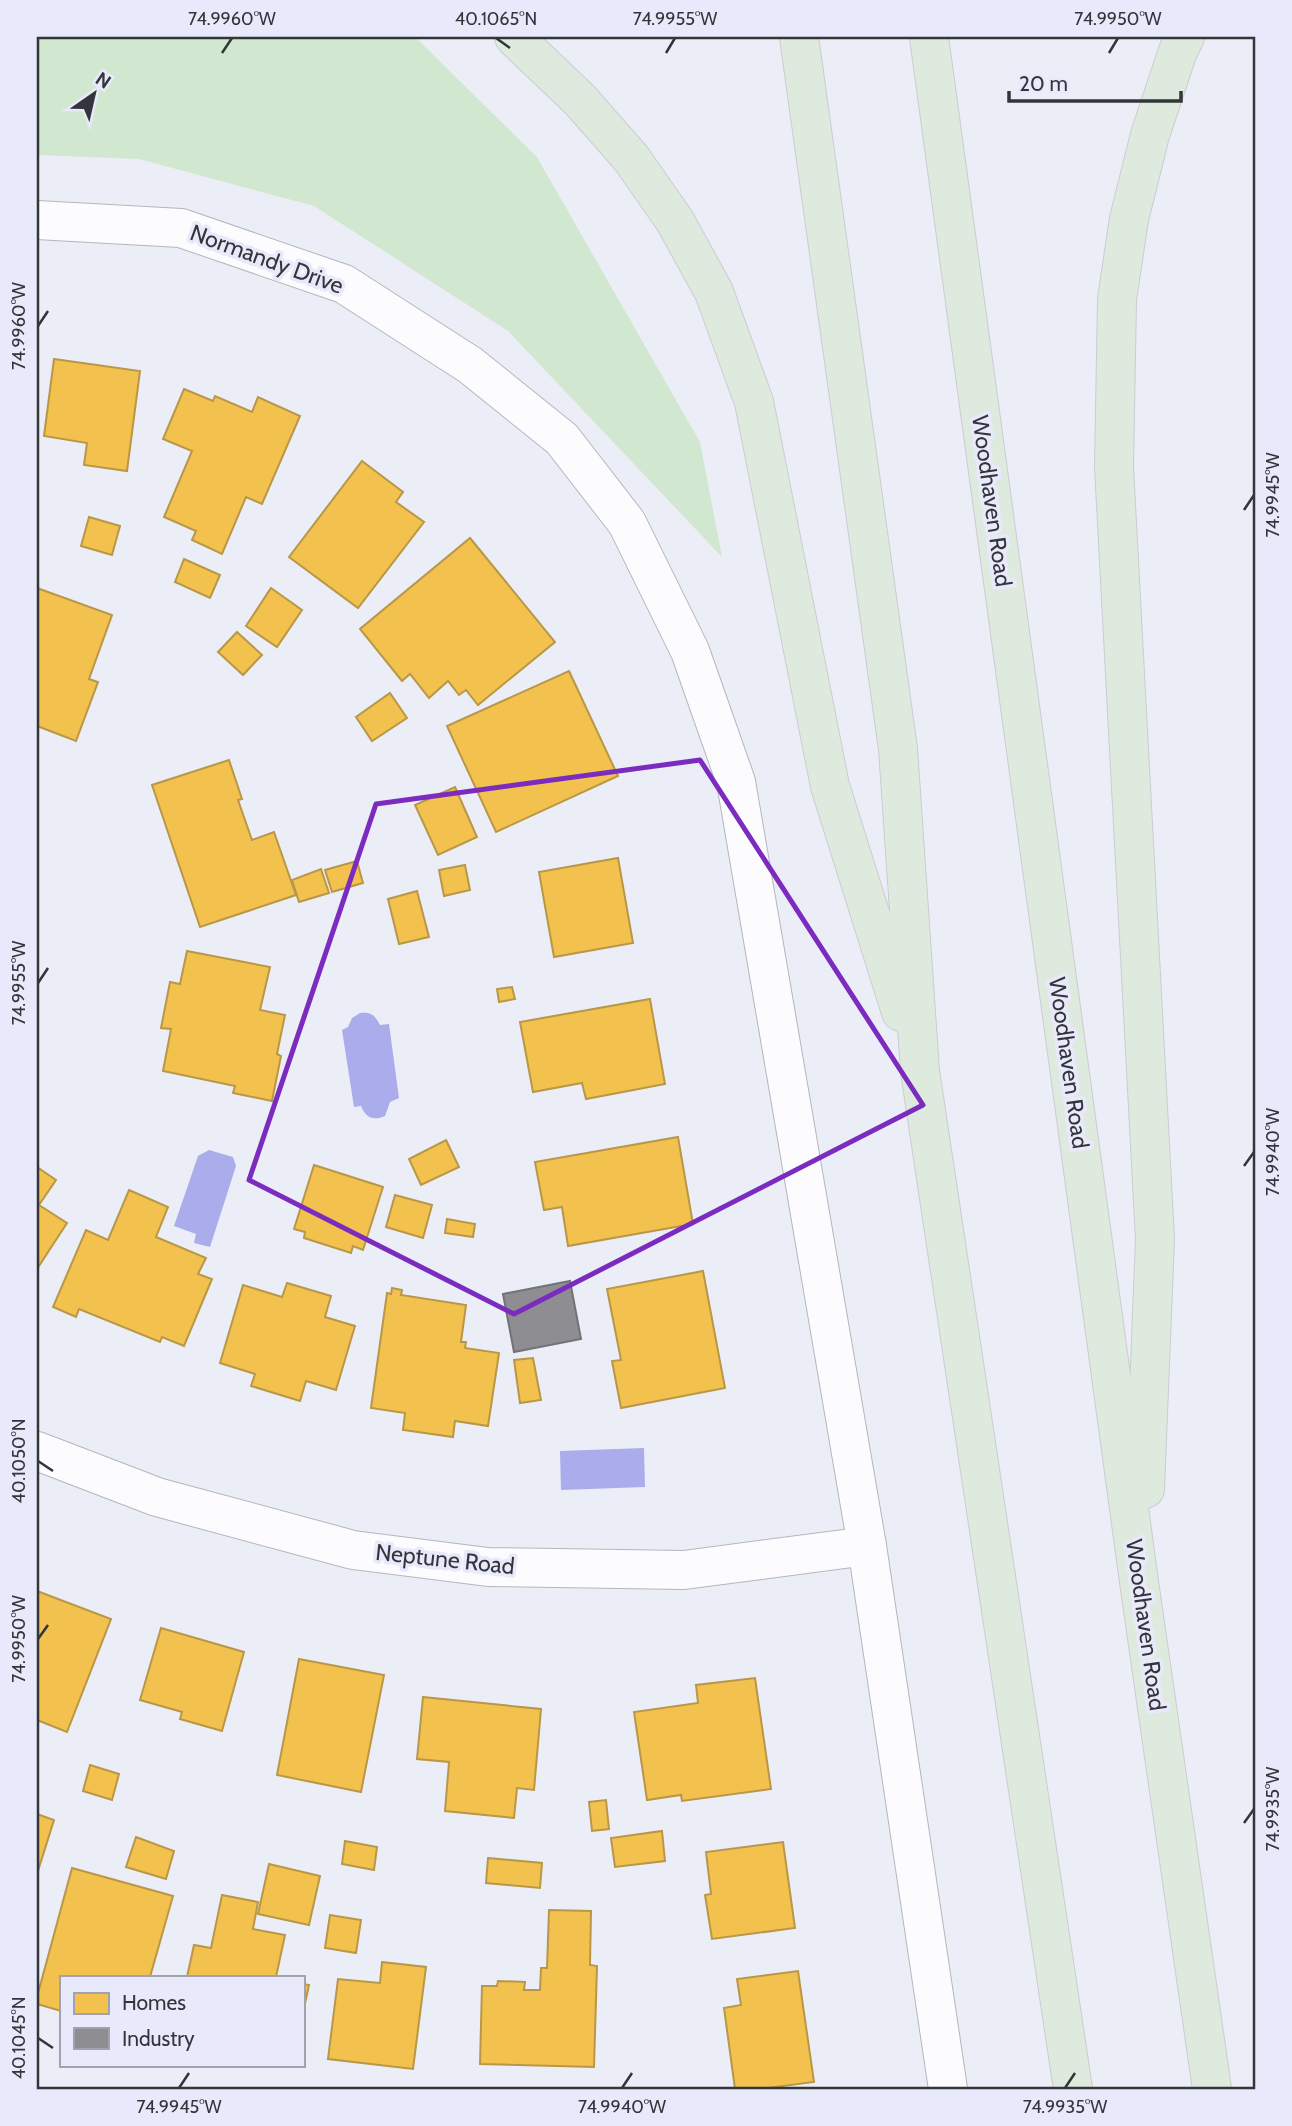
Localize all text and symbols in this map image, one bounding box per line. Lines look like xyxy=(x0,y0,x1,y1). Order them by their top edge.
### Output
text: 74.9960°W xyxy=(188,8,276,30)
text: 40.1065°N xyxy=(455,8,537,30)
text: 74.9955°W xyxy=(633,8,717,30)
text: 74.9950°W xyxy=(1074,8,1162,30)
north arrow xyxy=(60,60,130,130)
scale bar xyxy=(1009,60,1180,104)
text: N xyxy=(91,67,115,94)
text: 20 m xyxy=(1019,71,1068,96)
street label: Normandy Drive xyxy=(187,218,348,300)
text: 74.9960°W xyxy=(8,282,30,370)
street label: Woodhaven Road xyxy=(966,413,1018,589)
text: 74.9945°W xyxy=(1262,452,1284,538)
text: 74.9955°W xyxy=(8,941,30,1025)
street label: Woodhaven Road xyxy=(1043,975,1095,1151)
text: 74.9940°W xyxy=(1262,1108,1284,1196)
text: 40.1050°N xyxy=(8,1419,30,1503)
street label: Woodhaven Road xyxy=(1120,1537,1172,1713)
street label: Neptune Road xyxy=(374,1538,516,1580)
text: 74.9950°W xyxy=(8,1595,30,1683)
text: 74.9935°W xyxy=(1262,1767,1284,1851)
legend xyxy=(60,1976,304,2066)
text: Homes xyxy=(122,1990,186,2015)
text: 40.1045°N xyxy=(8,1997,30,2079)
text: Industry xyxy=(122,2026,195,2051)
text: 74.9945°W xyxy=(136,2096,222,2118)
text: 74.9940°W xyxy=(578,2096,666,2118)
text: 74.9935°W xyxy=(1023,2096,1107,2118)

